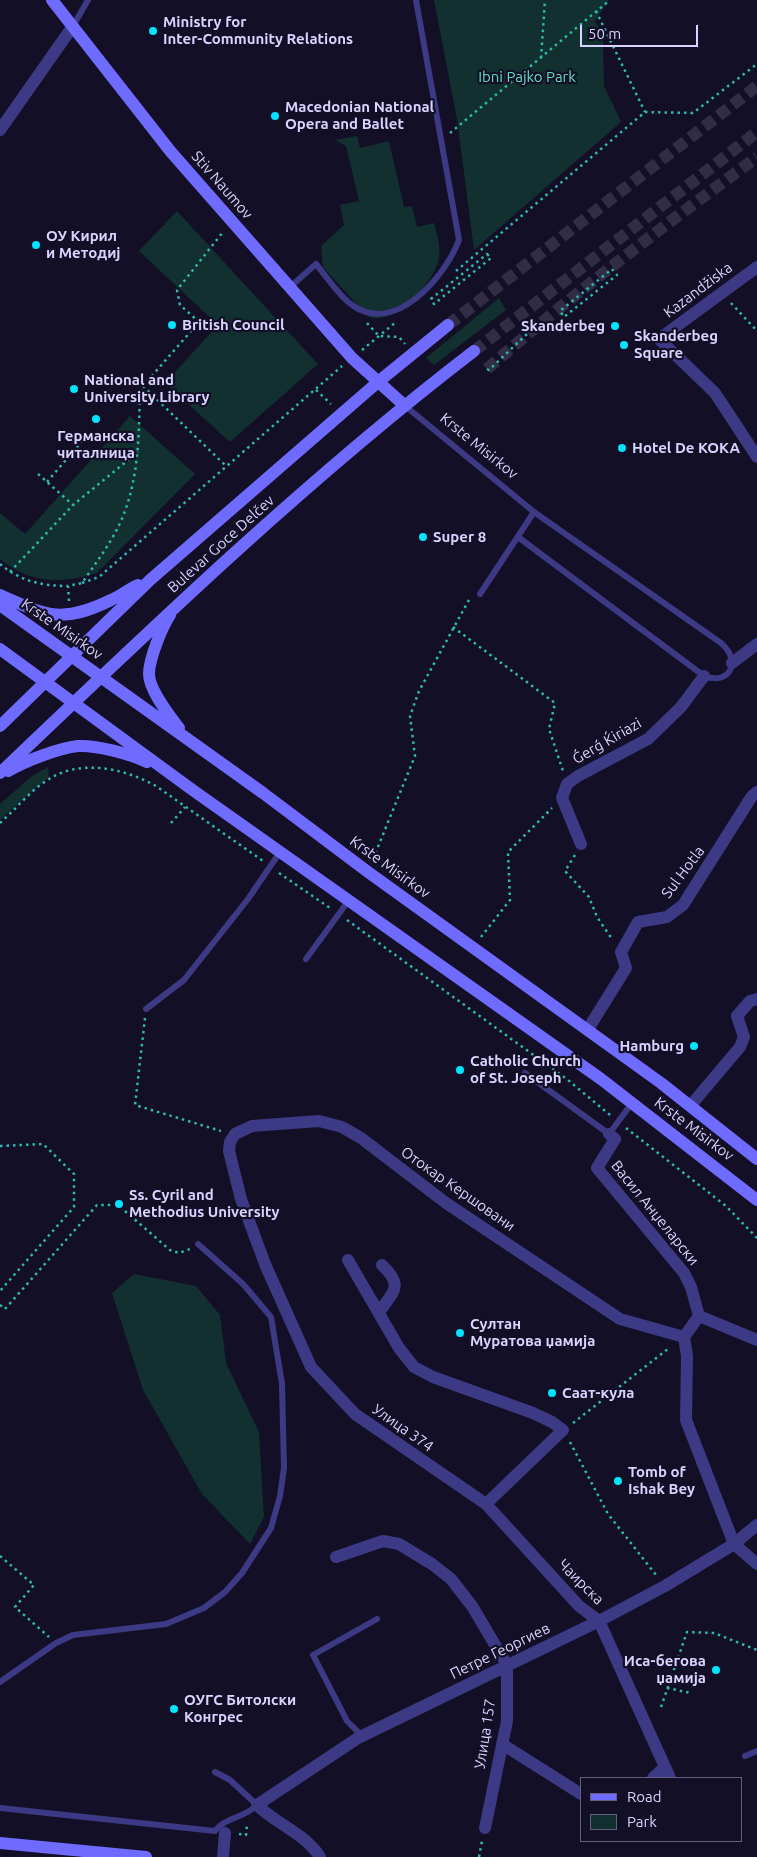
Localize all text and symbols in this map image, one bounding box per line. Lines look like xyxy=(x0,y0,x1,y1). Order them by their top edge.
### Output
place label: Ministry for Inter-Community Relations xyxy=(163,13,353,48)
scale bar xyxy=(582,15,700,47)
marker: Ministry for Inter-Community Relations xyxy=(147,25,159,37)
text: 50 m xyxy=(588,25,621,42)
park label: Ibni Pajko Park xyxy=(478,68,576,86)
place label: Macedonian National Opera and Ballet xyxy=(285,98,434,133)
marker: Macedonian National Opera and Ballet xyxy=(269,110,281,122)
street label: Stiv Naumov xyxy=(188,147,256,223)
place label: ОУ Кирил и Методиј xyxy=(46,227,121,262)
marker: ОУ Кирил и Методиј xyxy=(30,239,42,251)
street label: Kazandžiska xyxy=(660,258,736,322)
place label: British Council xyxy=(182,316,284,334)
place label: Skanderbeg xyxy=(521,317,605,335)
marker: British Council xyxy=(166,319,178,331)
marker: Skanderbeg xyxy=(609,320,621,332)
place label: Skanderbeg Square xyxy=(634,327,718,362)
marker: Skanderbeg Square xyxy=(618,339,630,351)
place label: National and University Library xyxy=(84,371,209,406)
marker: National and University Library xyxy=(68,383,80,395)
street label: Krste Misirkov xyxy=(437,409,521,483)
marker: Германска читалница xyxy=(90,413,102,425)
place label: Германска читалница xyxy=(57,427,135,462)
place label: Hotel De KOKA xyxy=(632,439,740,457)
marker: Hotel De KOKA xyxy=(616,442,628,454)
street label: Bulevar Goce Delčev xyxy=(164,491,278,597)
place label: Super 8 xyxy=(433,528,486,546)
marker: Super 8 xyxy=(417,531,429,543)
street label: Krste Misirkov xyxy=(18,594,106,664)
street label: Ǵerǵ Ḱiriazi xyxy=(569,714,645,768)
street label: Krste Misirkov xyxy=(346,832,434,902)
street label: Sul Hotla xyxy=(658,842,708,902)
place label: Hamburg xyxy=(619,1037,684,1055)
marker: Hamburg xyxy=(688,1040,700,1052)
place label: Catholic Church of St. Joseph xyxy=(470,1052,581,1087)
marker: Catholic Church of St. Joseph xyxy=(454,1064,466,1076)
street label: Krste Misirkov xyxy=(651,1093,737,1165)
street label: Отокар Кершовани xyxy=(397,1143,519,1235)
street label: Васил Анџеларски xyxy=(607,1157,703,1269)
place label: Ss. Cyril and Methodius University xyxy=(129,1186,280,1221)
marker: Ss. Cyril and Methodius University xyxy=(113,1198,125,1210)
place label: Султан Муратова џамија xyxy=(470,1315,595,1350)
marker: Султан Муратова џамија xyxy=(454,1327,466,1339)
place label: Саат-кула xyxy=(562,1384,634,1402)
marker: Саат-кула xyxy=(546,1387,558,1399)
street label: Улица 374 xyxy=(369,1400,437,1456)
place label: Tomb of Ishak Bey xyxy=(628,1463,695,1498)
marker: Tomb of Ishak Bey xyxy=(612,1475,624,1487)
street label: Чаирска xyxy=(554,1555,608,1609)
street label: Петре Георгиев xyxy=(447,1619,553,1683)
place label: Иса-бегова џамија xyxy=(624,1652,706,1687)
marker: Иса-бегова џамија xyxy=(710,1664,722,1676)
place label: ОУГС Битолски Конгрес xyxy=(184,1691,296,1726)
street label: Улица 157 xyxy=(471,1698,499,1770)
marker: ОУГС Битолски Конгрес xyxy=(168,1703,180,1715)
legend xyxy=(580,1777,742,1842)
text: Road xyxy=(627,1788,662,1805)
text: Park xyxy=(627,1813,657,1830)

